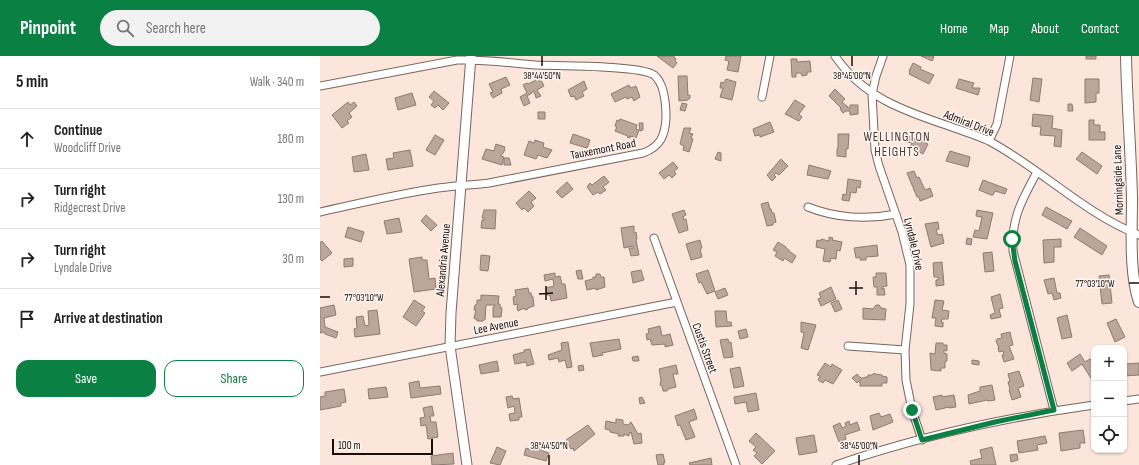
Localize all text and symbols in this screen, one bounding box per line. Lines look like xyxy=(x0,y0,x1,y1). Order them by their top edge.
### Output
search box xyxy=(100,10,380,46)
text: Pinpoint xyxy=(20,17,76,40)
icon: search xyxy=(114,17,136,39)
text: Search here xyxy=(146,19,206,38)
text: Home xyxy=(940,20,968,37)
text: Map xyxy=(990,20,1009,37)
text: About xyxy=(1031,20,1059,37)
text: Contact xyxy=(1081,20,1119,37)
text: 38°44'50"N xyxy=(523,70,561,82)
text: 38°45'00"N xyxy=(833,70,871,82)
text: 5 min xyxy=(16,72,48,92)
text: Walk · 340 m xyxy=(250,74,304,90)
street label: Admiral Drive xyxy=(941,107,996,140)
text: Continue xyxy=(54,121,103,140)
icon: ahead xyxy=(16,128,38,150)
district label: WELLINGTON HEIGHTS xyxy=(863,129,931,160)
text: 180 m xyxy=(278,131,304,147)
street label: Tauxemont Road xyxy=(569,136,637,163)
text: Woodcliff Drive xyxy=(54,140,121,156)
street label: Morningside Lane xyxy=(1110,144,1127,215)
text: Turn right xyxy=(54,181,106,200)
icon: right xyxy=(16,188,38,210)
text: 130 m xyxy=(278,191,304,207)
text: Ridgecrest Drive xyxy=(54,200,125,216)
street label: Lyndale Drive xyxy=(900,216,927,272)
street label: Alexandria Avenue xyxy=(433,223,454,298)
route start xyxy=(1003,230,1021,248)
text: Turn right xyxy=(54,241,106,260)
icon: right xyxy=(16,248,38,270)
text: 30 m xyxy=(282,251,304,267)
text: Lyndale Drive xyxy=(54,260,112,276)
text: 77°03'10"W xyxy=(1076,278,1115,290)
text: 77°03'10"W xyxy=(345,292,384,304)
icon: arrive xyxy=(16,308,38,330)
text: Arrive at destination xyxy=(54,309,163,328)
street label: Lee Avenue xyxy=(472,315,520,338)
street label: Custis Street xyxy=(688,321,721,376)
map controls xyxy=(1091,345,1127,453)
button: + xyxy=(1091,345,1127,381)
button: Save xyxy=(16,360,156,397)
button: Share xyxy=(164,360,304,397)
button: − xyxy=(1091,381,1127,417)
route end xyxy=(903,401,921,419)
button: locate xyxy=(1091,417,1127,453)
scale bar xyxy=(332,437,433,456)
text: 100 m xyxy=(338,439,360,452)
text: 38°44'50"N xyxy=(530,440,568,452)
text: 38°45'00"N xyxy=(840,440,878,452)

